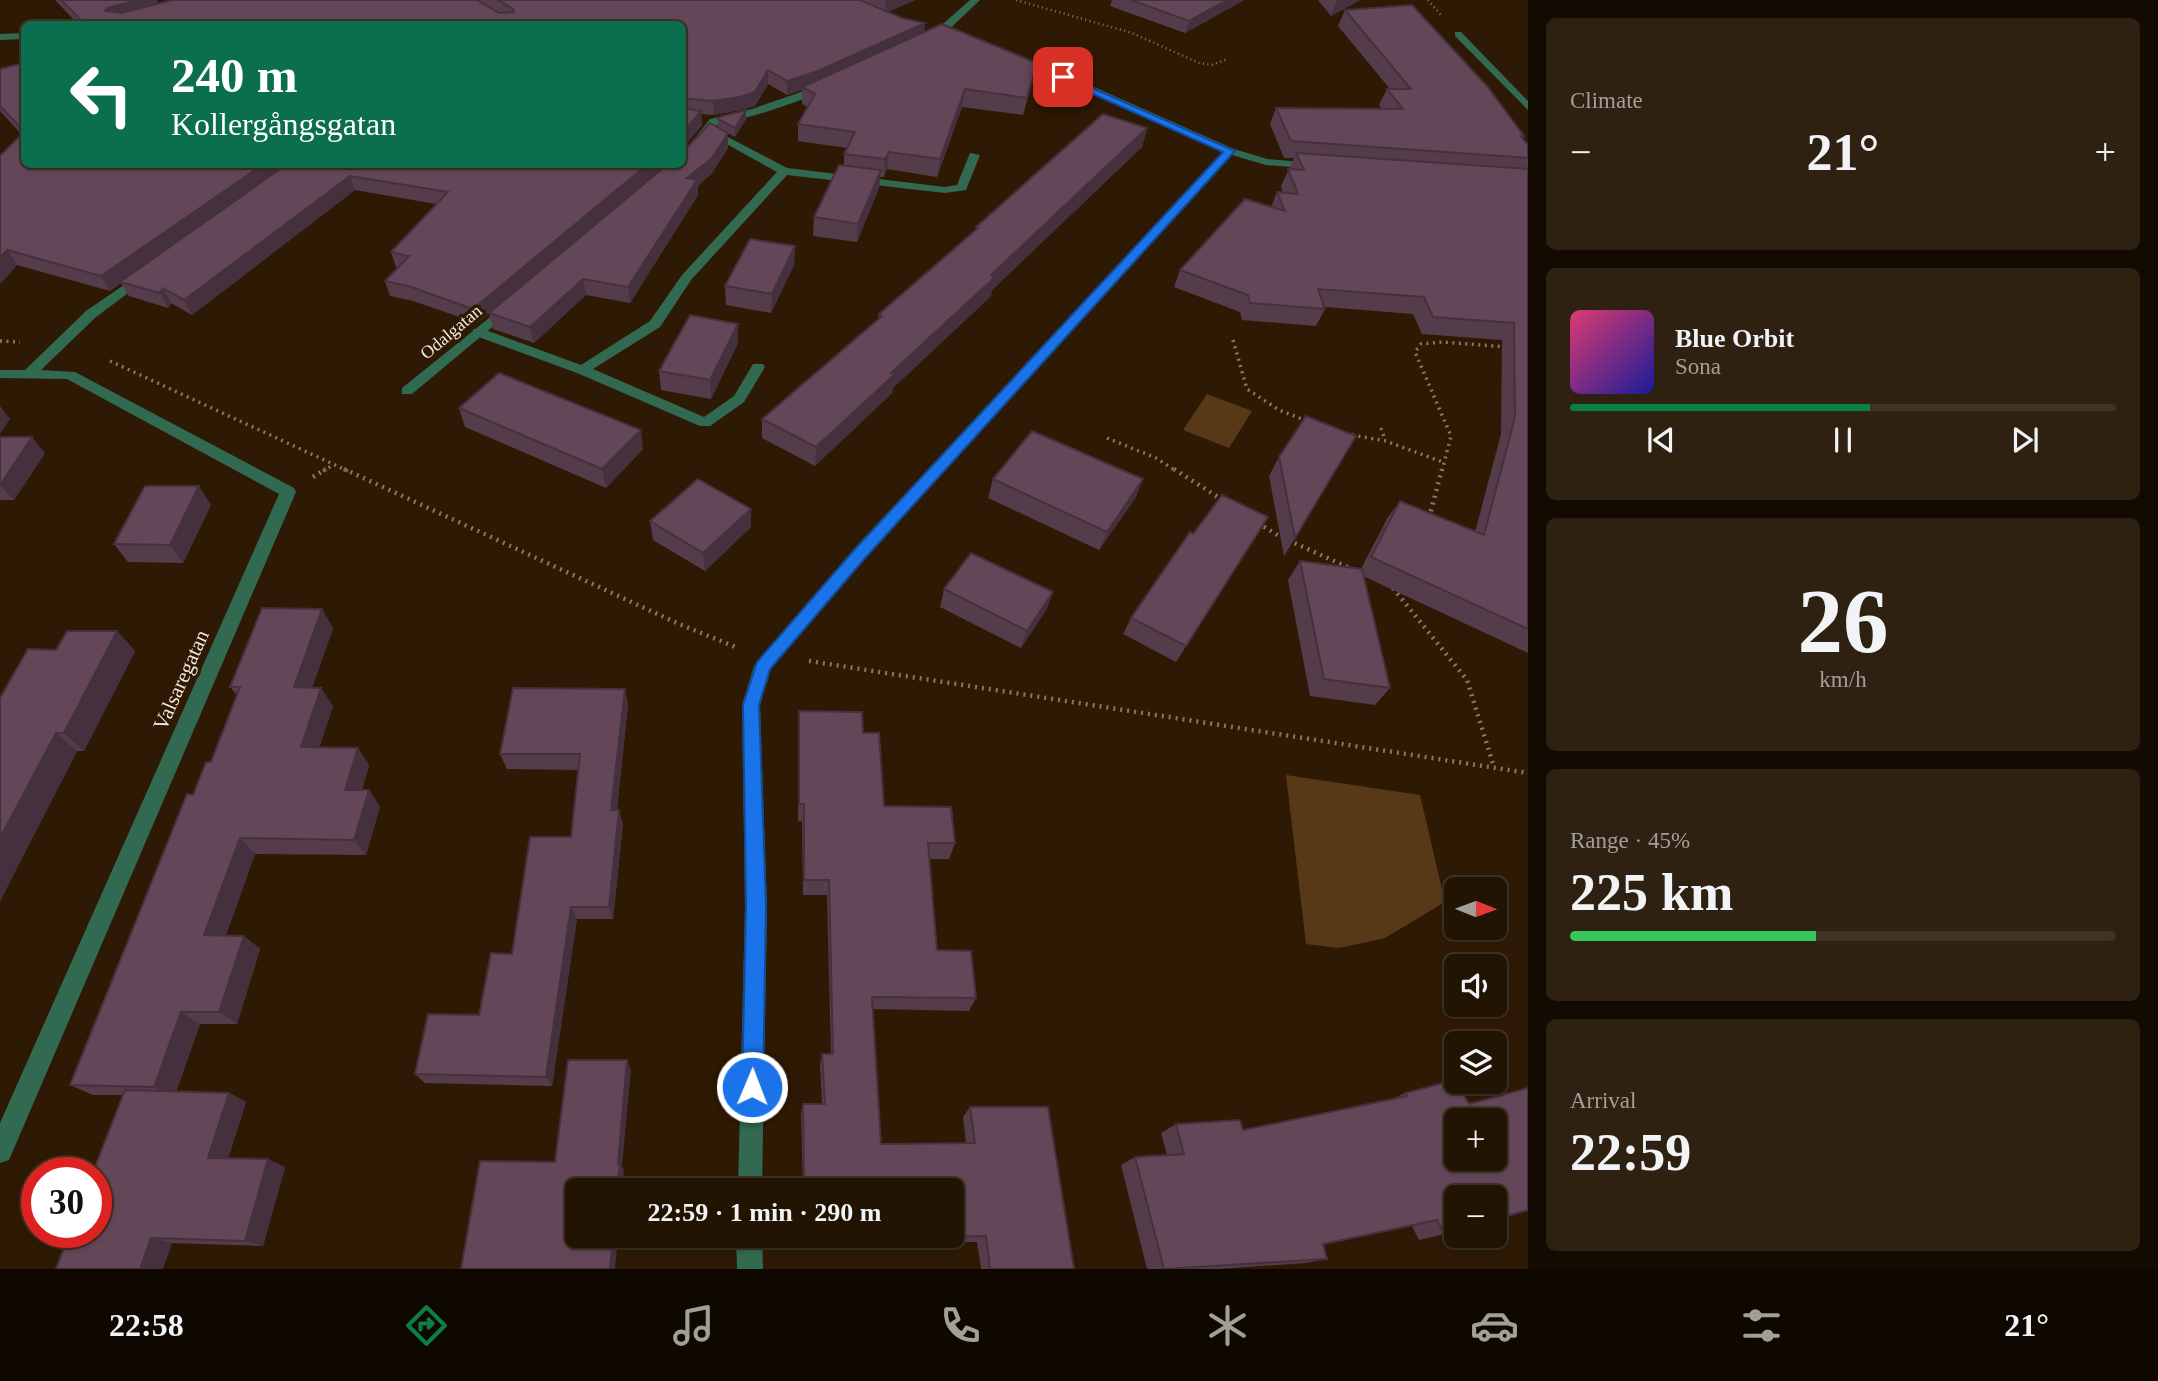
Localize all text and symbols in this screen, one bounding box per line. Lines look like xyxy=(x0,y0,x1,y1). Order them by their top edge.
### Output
pin xyxy=(1033,47,1093,107)
text: 240 m xyxy=(171,48,298,103)
icon: left xyxy=(56,49,147,140)
icon: arrive xyxy=(1044,58,1082,96)
text: Climate xyxy=(1570,88,1643,113)
text: Kollergångsgatan xyxy=(171,106,396,142)
text: 21° xyxy=(1807,124,1879,181)
text: − xyxy=(1570,131,1591,173)
text: + xyxy=(2095,131,2116,173)
street label: Odalgatan xyxy=(416,301,486,363)
text: Blue Orbit xyxy=(1675,324,1794,353)
text: Sona xyxy=(1675,354,1721,379)
icon: previous xyxy=(1642,421,1680,459)
icon: pause xyxy=(1824,421,1862,459)
icon: next xyxy=(2006,421,2044,459)
text: 26 xyxy=(1798,571,1889,672)
street label: Valsaregatan xyxy=(148,626,214,734)
text: km/h xyxy=(1819,667,1867,692)
text: Range · 45% xyxy=(1570,828,1690,853)
text: 225 km xyxy=(1570,864,1733,921)
north arrow xyxy=(1444,877,1507,940)
map controls xyxy=(1444,877,1507,1248)
button: sound xyxy=(1444,954,1507,1017)
button: layers xyxy=(1444,1031,1507,1094)
position arrow xyxy=(715,1050,789,1124)
text: Arrival xyxy=(1570,1088,1636,1113)
button: + xyxy=(1444,1108,1507,1171)
text: 22:59 xyxy=(1570,1124,1691,1181)
speed limit sign: 30 xyxy=(21,1157,112,1248)
button: − xyxy=(1444,1185,1507,1248)
text: 22:59 · 1 min · 290 m xyxy=(648,1198,882,1227)
icon: directions xyxy=(402,1301,451,1350)
icon: music xyxy=(669,1301,718,1350)
icon: phone xyxy=(936,1301,985,1350)
icon: climate xyxy=(1203,1301,1252,1350)
icon: car xyxy=(1470,1301,1519,1350)
icon: filters xyxy=(1737,1301,1786,1350)
text: 22:58 xyxy=(109,1307,184,1343)
text: 21° xyxy=(2004,1307,2049,1343)

